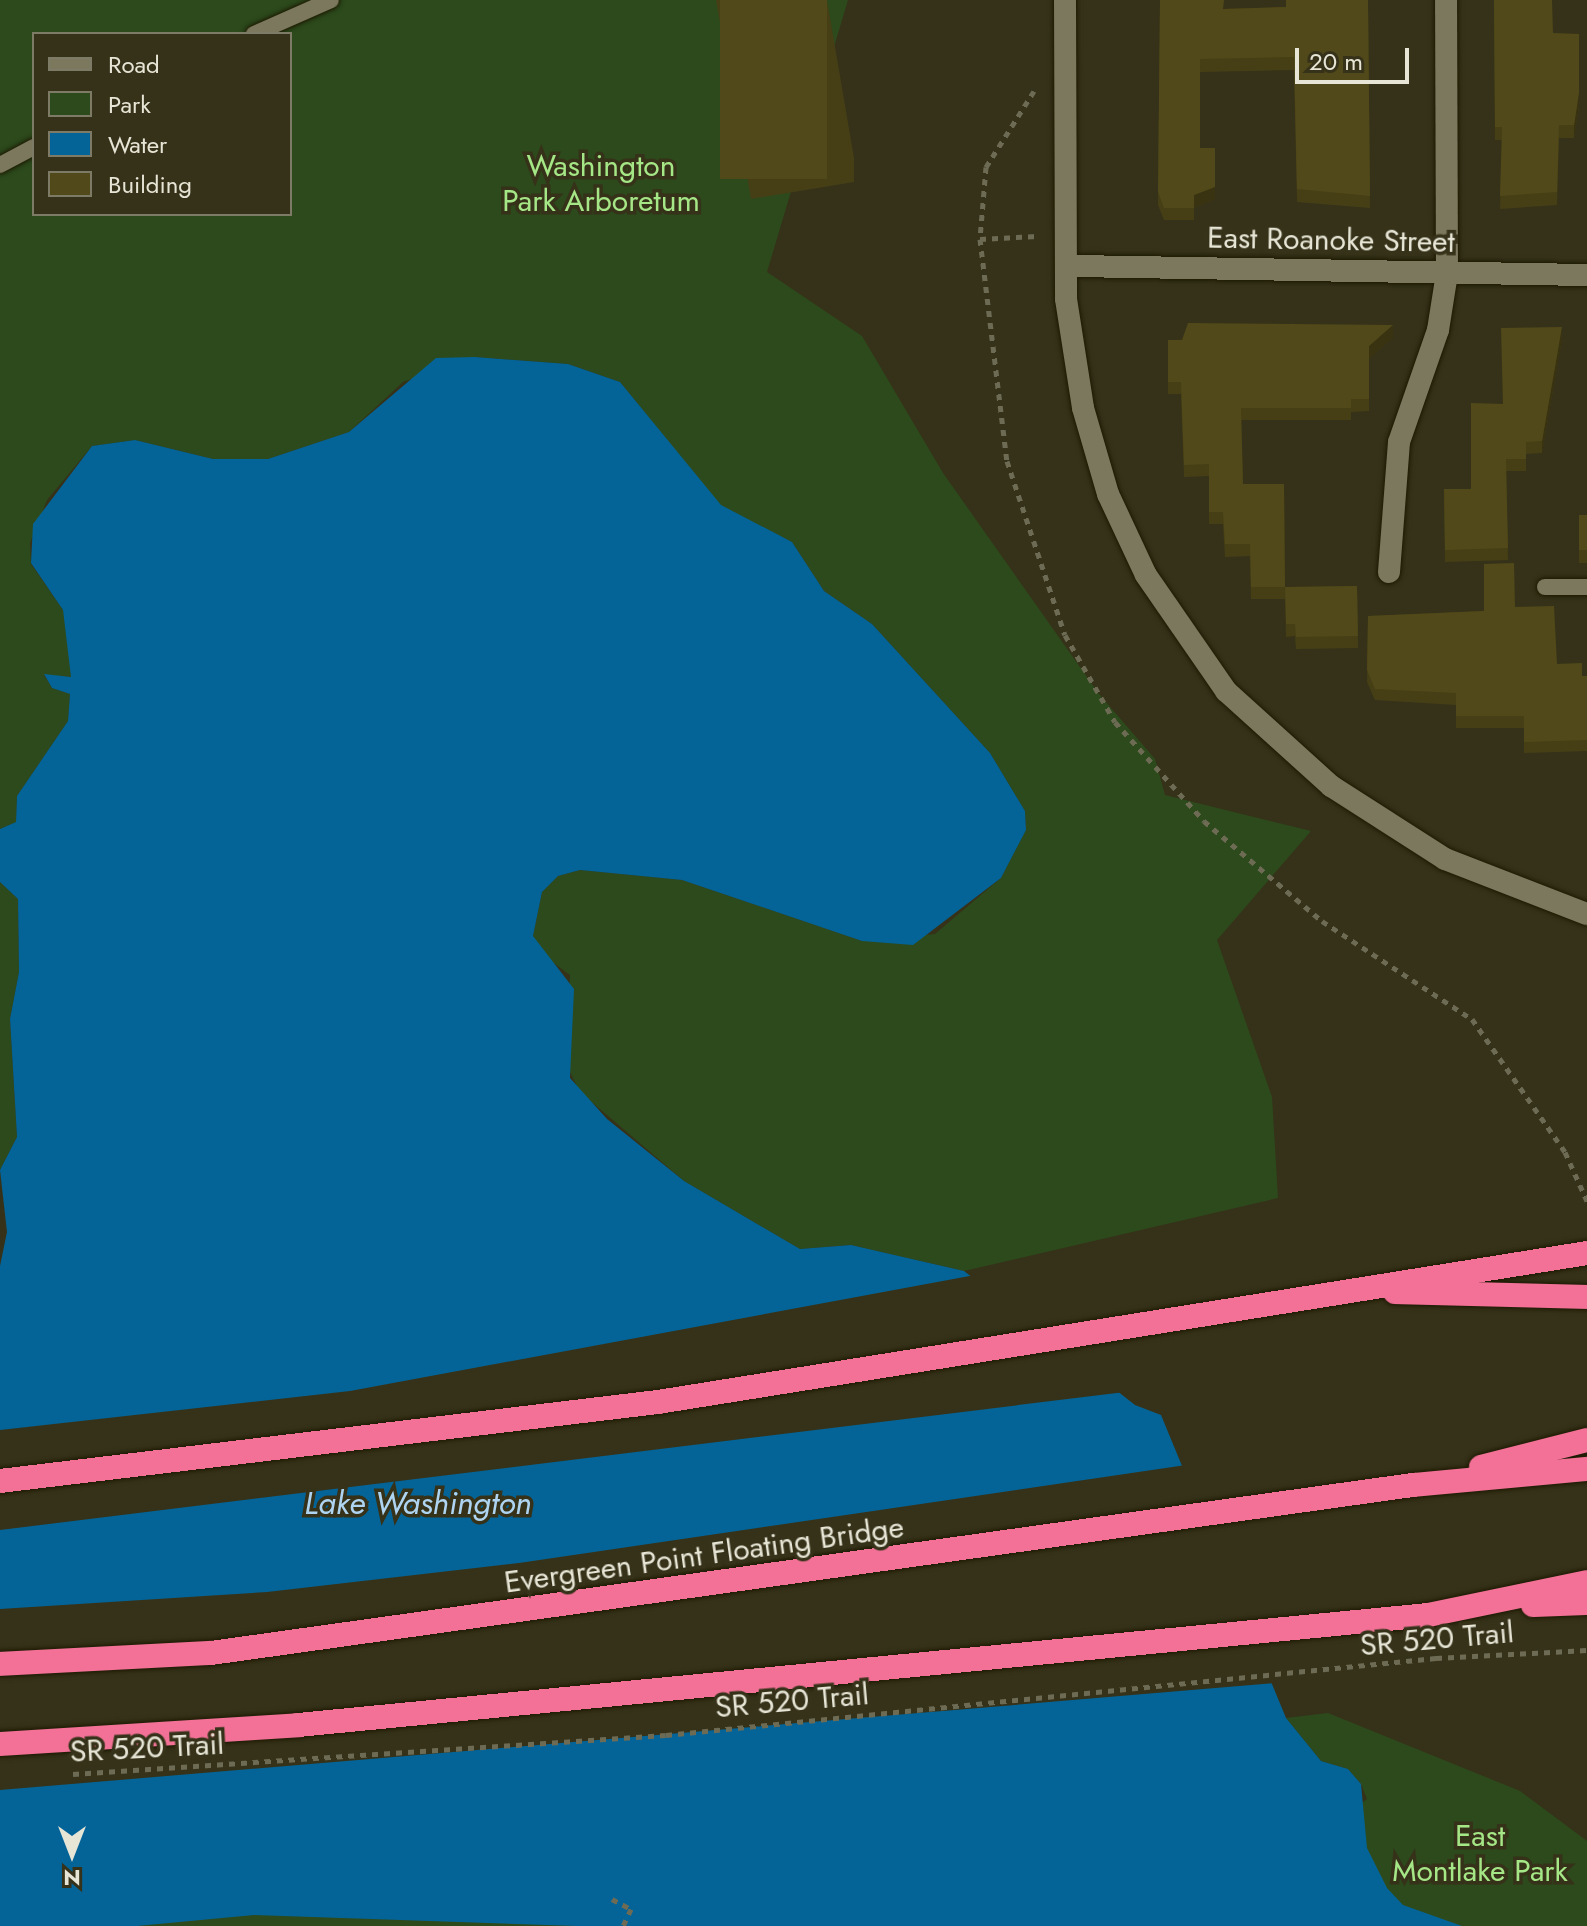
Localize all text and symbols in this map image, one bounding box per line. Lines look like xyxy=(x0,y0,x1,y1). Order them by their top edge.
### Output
legend xyxy=(32,32,292,216)
scale bar xyxy=(1299,32,1413,82)
text: 20 m xyxy=(1309,44,1363,79)
text: Road xyxy=(108,47,160,82)
text: Park xyxy=(108,87,151,122)
text: Water xyxy=(108,127,167,162)
park label: Washington Park Arboretum xyxy=(502,148,700,218)
text: Building xyxy=(108,167,192,202)
street label: East Roanoke Street xyxy=(1207,220,1455,260)
water label: Lake Washington xyxy=(304,1484,532,1522)
street label: Evergreen Point Floating Bridge xyxy=(502,1509,906,1601)
street label: SR 520 Trail xyxy=(1359,1614,1515,1664)
street label: SR 520 Trail xyxy=(714,1676,870,1726)
street label: SR 520 Trail xyxy=(69,1726,225,1770)
north arrow xyxy=(32,1814,112,1894)
park label: East Montlake Park xyxy=(1392,1818,1568,1888)
text: N xyxy=(63,1862,81,1894)

